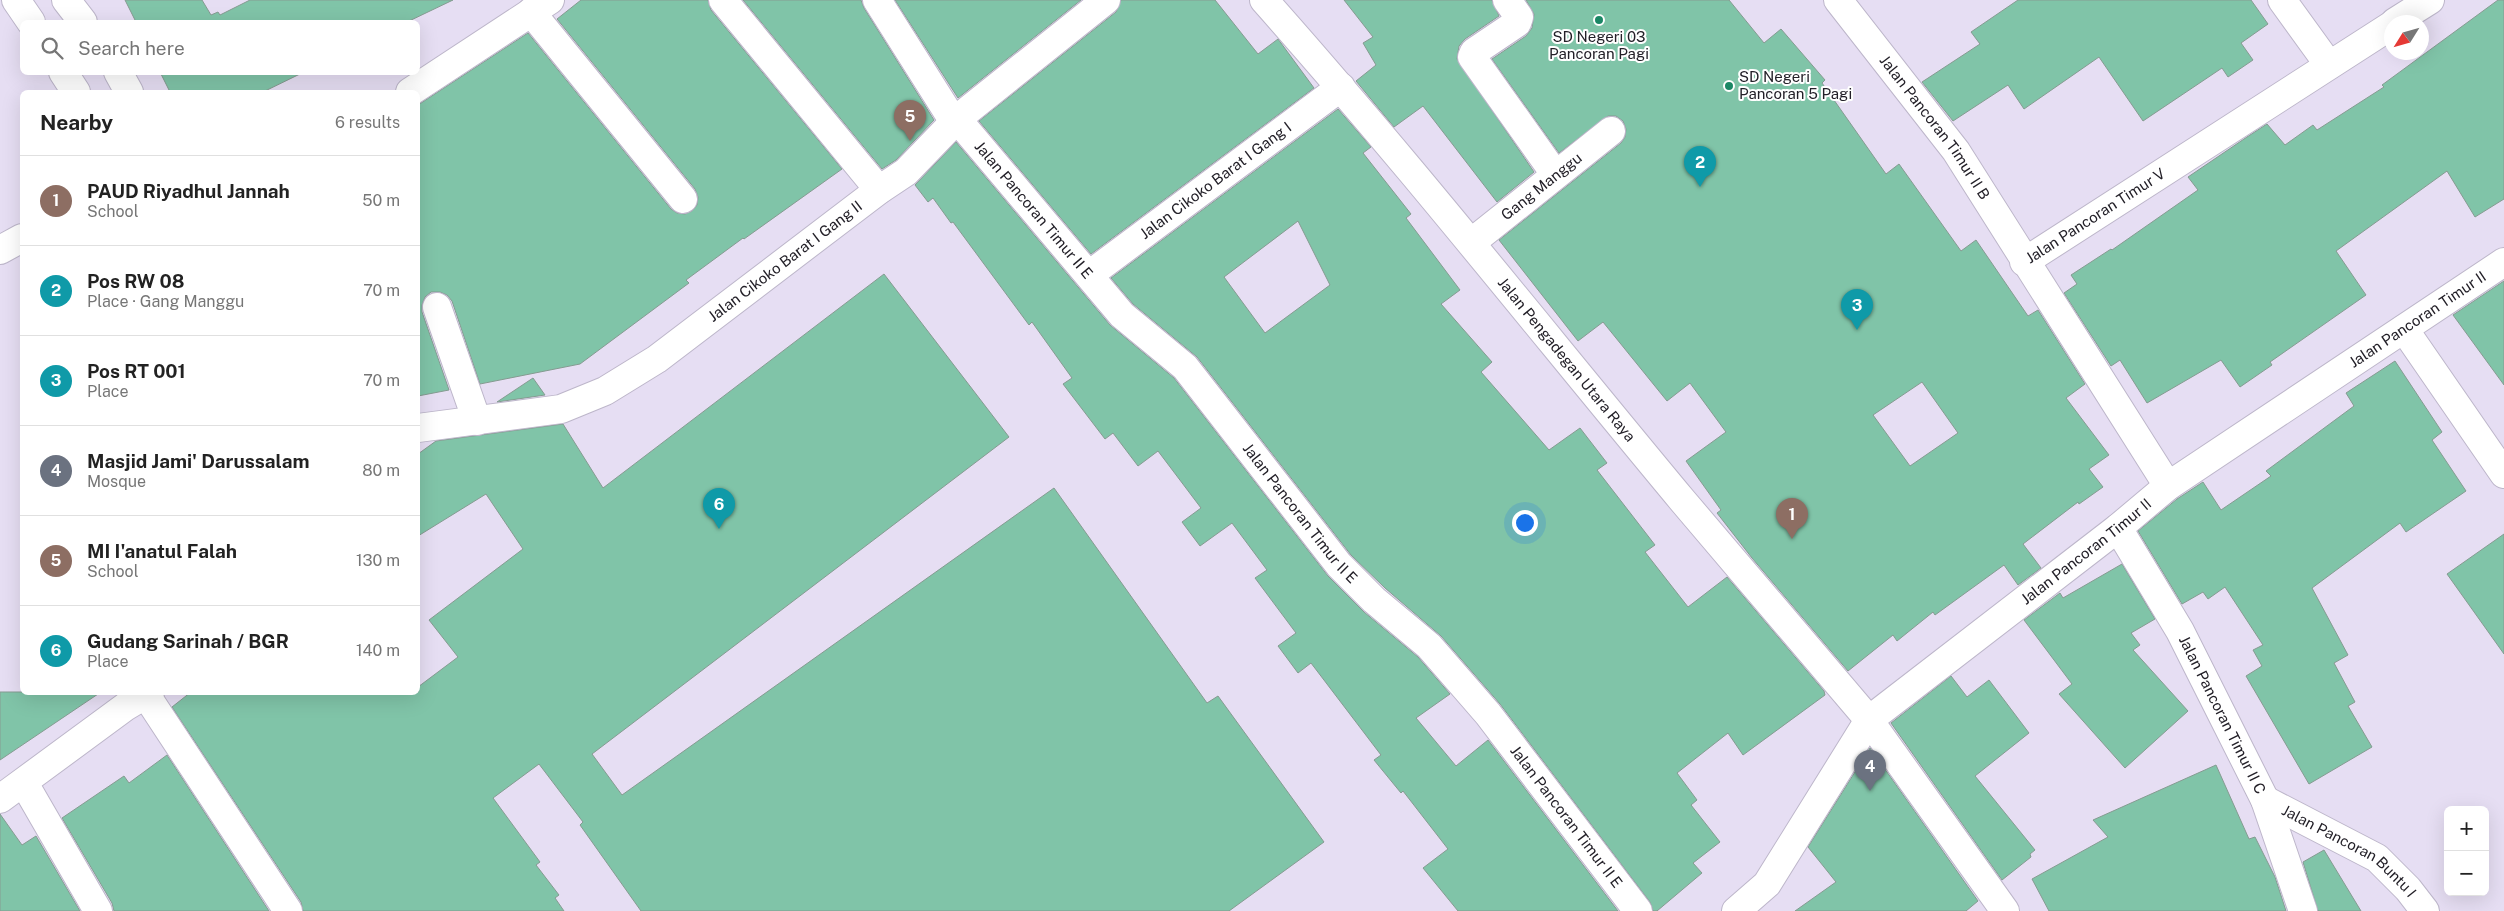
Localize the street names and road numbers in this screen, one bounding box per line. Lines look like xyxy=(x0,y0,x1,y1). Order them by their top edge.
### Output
street label: Jalan Pancoran Timur II B xyxy=(1876,52,1993,202)
street label: Jalan Cikoko Barat I Gang I xyxy=(1136,118,1294,242)
street label: Jalan Pancoran Timur II E xyxy=(972,138,1097,282)
street label: Gang Manggu xyxy=(1498,149,1585,223)
street label: Jalan Pancoran Timur V xyxy=(2022,165,2168,267)
street label: Jalan Cikoko Barat I Gang II xyxy=(705,197,865,325)
street label: Jalan Pancoran Timur II xyxy=(2346,267,2489,371)
street label: Jalan Pengadegan Utara Raya xyxy=(1495,274,1639,445)
street label: Jalan Pancoran Timur II E xyxy=(1240,440,1361,586)
street label: Jalan Pancoran Timur II xyxy=(2017,495,2154,608)
street label: Jalan Pancoran Timur II C xyxy=(2176,633,2269,797)
street label: Jalan Pancoran Timur II E xyxy=(1507,742,1626,891)
street label: Jalan Pancoran Buntu I xyxy=(2279,801,2420,900)

